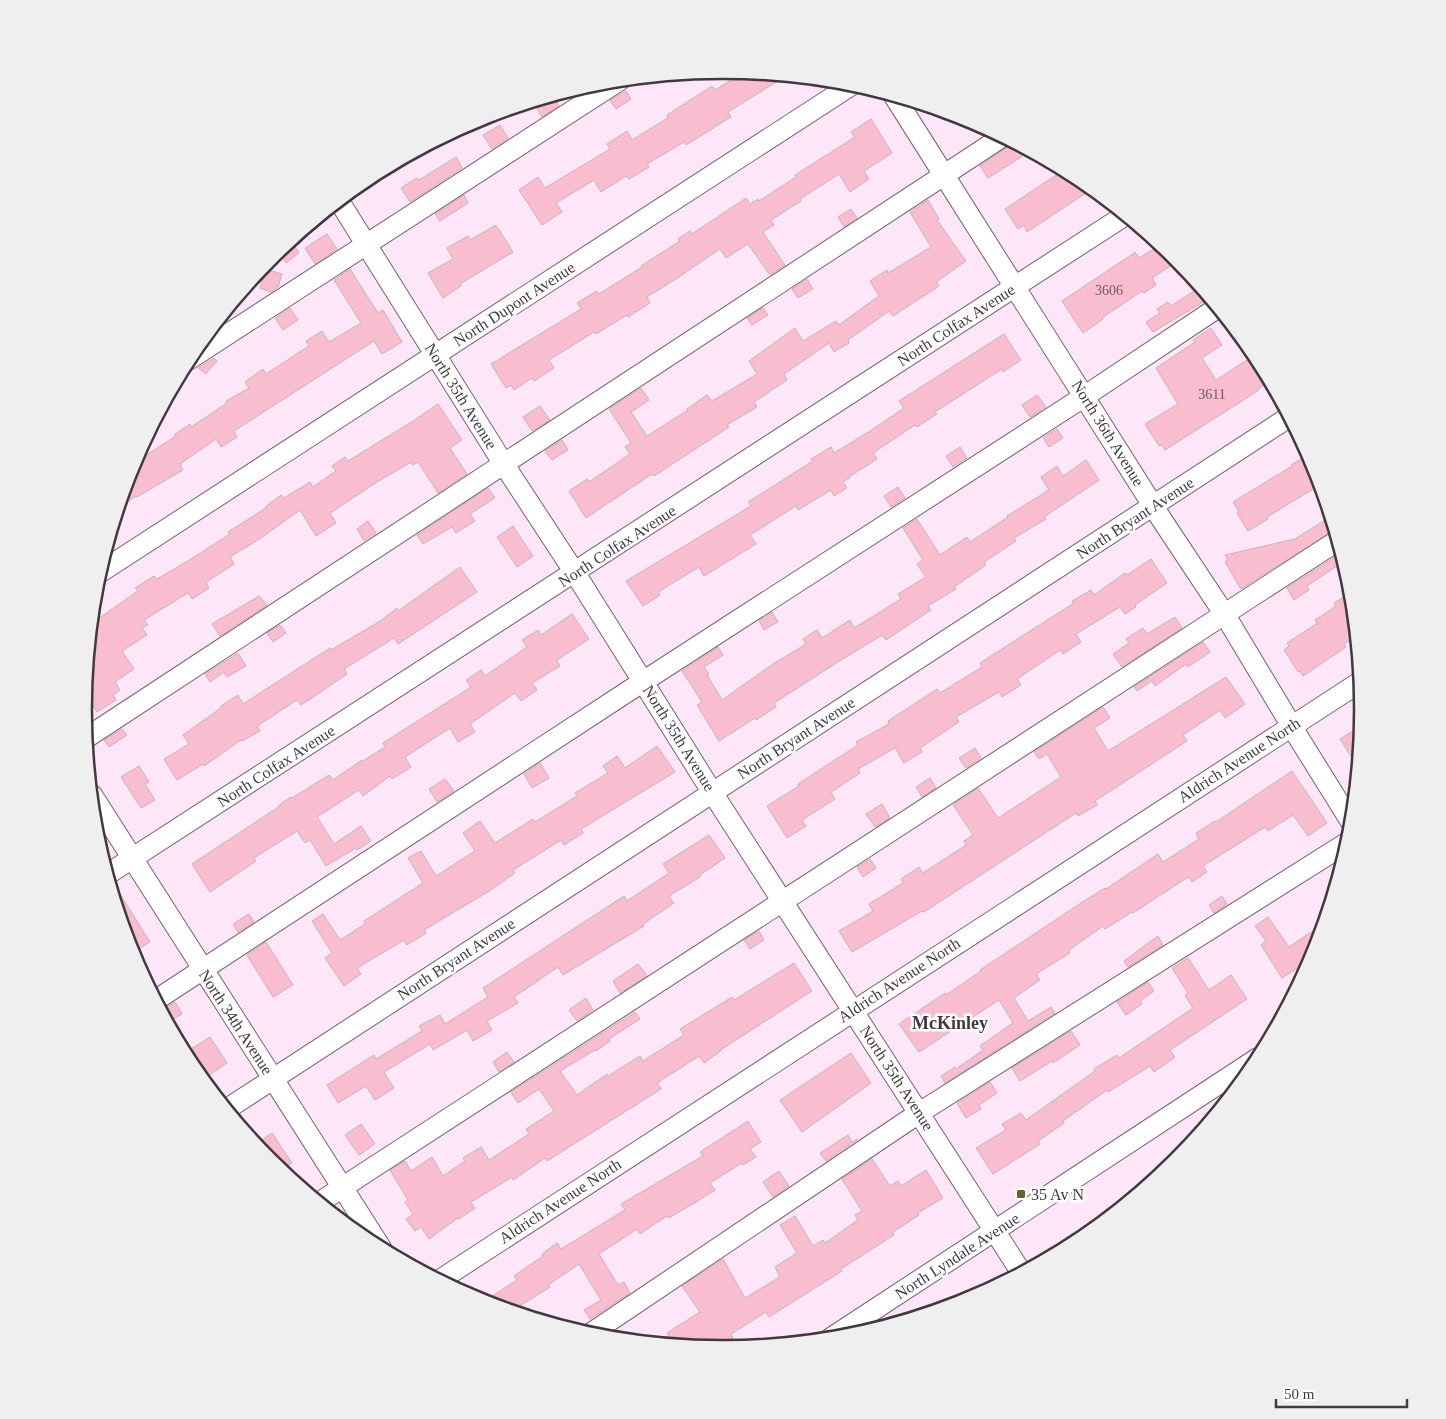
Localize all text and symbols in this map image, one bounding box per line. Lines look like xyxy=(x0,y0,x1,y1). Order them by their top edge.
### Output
street label: North Dupont Avenue xyxy=(450,258,578,350)
street label: North Colfax Avenue xyxy=(894,281,1018,369)
house number: 3606 xyxy=(1095,283,1123,298)
street label: North 35th Avenue xyxy=(422,340,500,452)
street label: North 36th Avenue xyxy=(1069,377,1147,489)
house number: 3611 xyxy=(1198,387,1226,402)
street label: North Bryant Avenue xyxy=(1073,474,1197,563)
street label: North Colfax Avenue xyxy=(555,502,679,590)
street label: North 35th Avenue xyxy=(640,682,718,794)
street label: North Bryant Avenue xyxy=(734,694,858,783)
street label: Aldrich Avenue North xyxy=(1175,714,1303,806)
street label: North Colfax Avenue xyxy=(214,722,338,810)
street label: North Bryant Avenue xyxy=(394,915,518,1004)
street label: Aldrich Avenue North xyxy=(835,934,963,1026)
street label: North 34th Avenue xyxy=(196,966,276,1078)
district label: McKinley xyxy=(912,1013,988,1033)
street label: North 35th Avenue xyxy=(857,1022,937,1134)
street label: Aldrich Avenue North xyxy=(496,1155,624,1247)
place label: 35 Av N xyxy=(1031,1186,1084,1203)
marker: 35 Av N xyxy=(1015,1188,1027,1200)
street label: North Lyndale Avenue xyxy=(892,1210,1023,1303)
scale bar xyxy=(1276,1376,1407,1408)
text: 50 m xyxy=(1284,1386,1315,1402)

